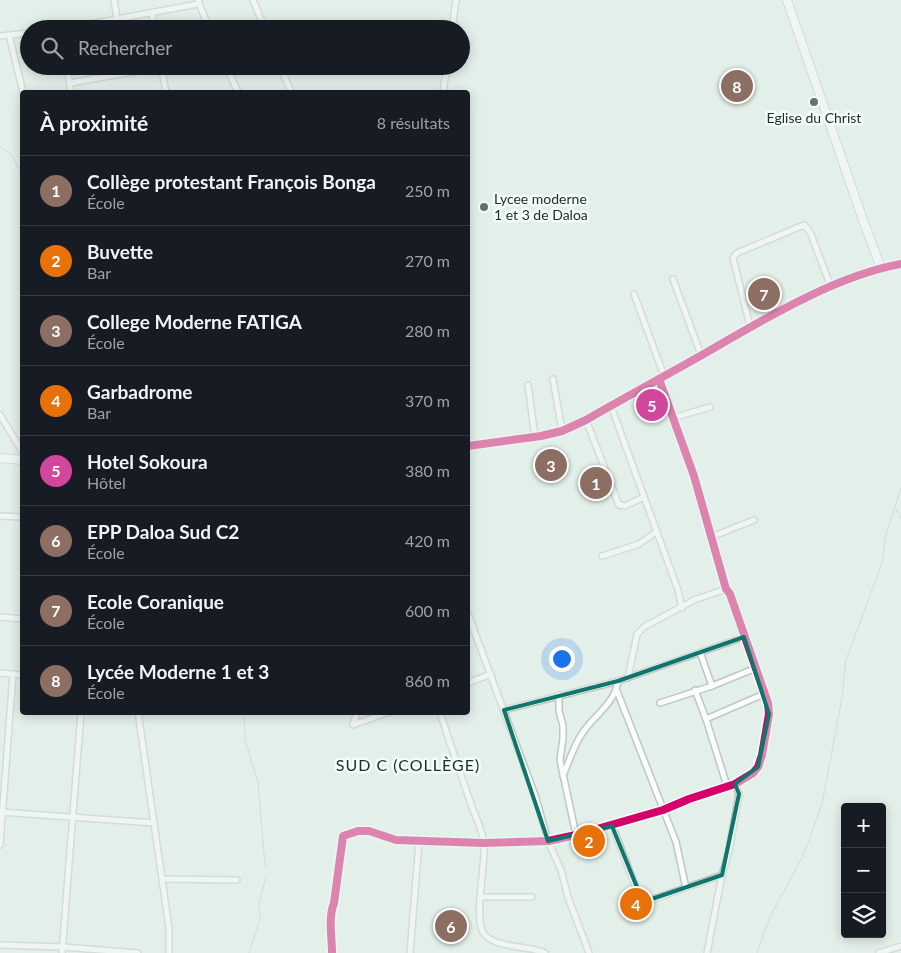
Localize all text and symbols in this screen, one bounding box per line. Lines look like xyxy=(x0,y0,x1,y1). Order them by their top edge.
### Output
search box xyxy=(20,20,470,75)
icon: search xyxy=(38,34,66,62)
text: Rechercher xyxy=(78,36,172,59)
pin: 8 xyxy=(721,67,753,105)
marker: Eglise du Christ xyxy=(808,96,820,108)
place label: Eglise du Christ xyxy=(767,109,861,126)
text: À proximité xyxy=(40,110,148,135)
text: 8 résultats xyxy=(377,113,450,132)
text: Collège protestant François Bonga xyxy=(87,170,376,193)
text: 1 xyxy=(51,181,61,200)
text: 250 m xyxy=(405,181,450,200)
place label: Lycee moderne 1 et 3 de Daloa xyxy=(494,190,588,223)
text: École xyxy=(87,193,125,212)
marker: Lycee moderne 1 et 3 de Daloa xyxy=(478,201,490,213)
text: Buvette xyxy=(87,240,153,263)
text: 2 xyxy=(51,251,61,270)
text: 270 m xyxy=(405,251,450,270)
text: Bar xyxy=(87,263,111,282)
pin: 7 xyxy=(748,275,780,313)
text: College Moderne FATIGA xyxy=(87,310,302,333)
text: 3 xyxy=(51,321,61,340)
text: 280 m xyxy=(405,321,450,340)
text: École xyxy=(87,333,125,352)
text: Garbadrome xyxy=(87,380,193,403)
pin: 5 xyxy=(636,386,668,424)
text: 4 xyxy=(51,391,61,410)
text: 370 m xyxy=(405,391,450,410)
text: Bar xyxy=(87,403,111,422)
pin: 3 xyxy=(535,446,567,484)
text: Hotel Sokoura xyxy=(87,450,208,473)
text: 5 xyxy=(51,461,61,480)
text: 380 m xyxy=(405,461,450,480)
pin: 1 xyxy=(580,464,612,502)
text: Hôtel xyxy=(87,473,126,492)
text: EPP Daloa Sud C2 xyxy=(87,520,239,543)
text: 6 xyxy=(51,531,61,550)
text: 420 m xyxy=(405,531,450,550)
text: École xyxy=(87,543,125,562)
text: Ecole Coranique xyxy=(87,590,224,613)
text: 7 xyxy=(51,601,61,620)
text: 600 m xyxy=(405,601,450,620)
text: École xyxy=(87,613,125,632)
your location xyxy=(549,646,575,672)
text: Lycée Moderne 1 et 3 xyxy=(87,660,269,683)
text: 8 xyxy=(51,671,61,690)
text: 860 m xyxy=(405,671,450,690)
text: École xyxy=(87,683,125,702)
district label: SUD C (COLLÈGE) xyxy=(336,755,480,774)
map controls xyxy=(841,803,886,938)
button: + xyxy=(841,803,886,848)
pin: 2 xyxy=(573,822,605,860)
button: − xyxy=(841,848,886,893)
pin: 4 xyxy=(620,885,652,923)
button: layers xyxy=(841,893,886,938)
pin: 6 xyxy=(435,907,467,945)

